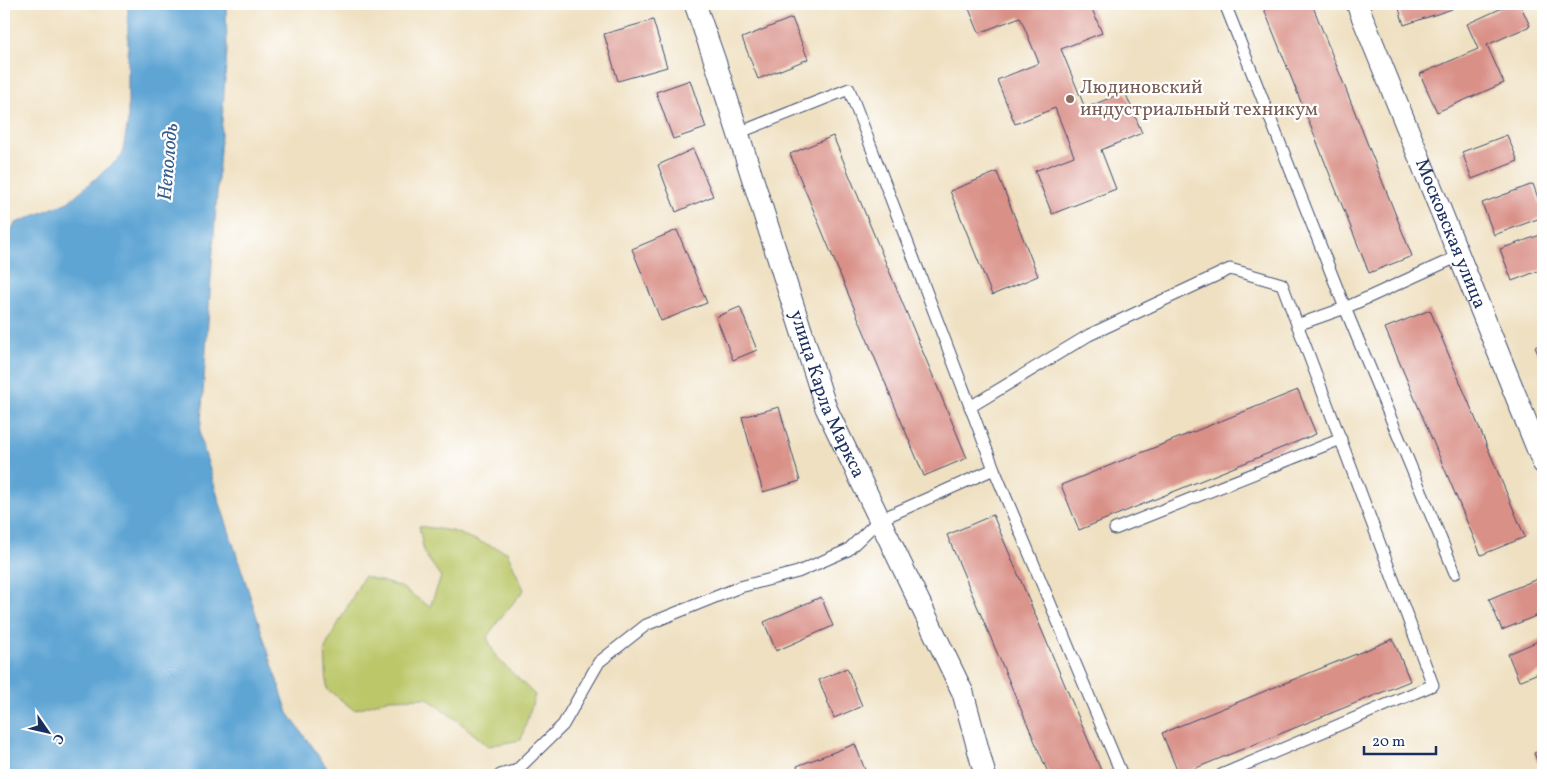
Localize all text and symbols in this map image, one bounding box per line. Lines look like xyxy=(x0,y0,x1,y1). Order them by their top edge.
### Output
place label: Людиновский индустриальный техникум xyxy=(1080,75,1318,123)
marker: Людиновский индустриальный техникум xyxy=(1064,93,1076,105)
water label: Неполодь xyxy=(152,122,186,202)
street label: Московская улица xyxy=(1408,155,1492,313)
street label: улица Карла Маркса xyxy=(783,307,871,483)
north arrow xyxy=(22,706,72,756)
scale bar xyxy=(1364,724,1437,756)
text: С xyxy=(47,729,68,747)
text: 20 m xyxy=(1372,732,1405,753)

